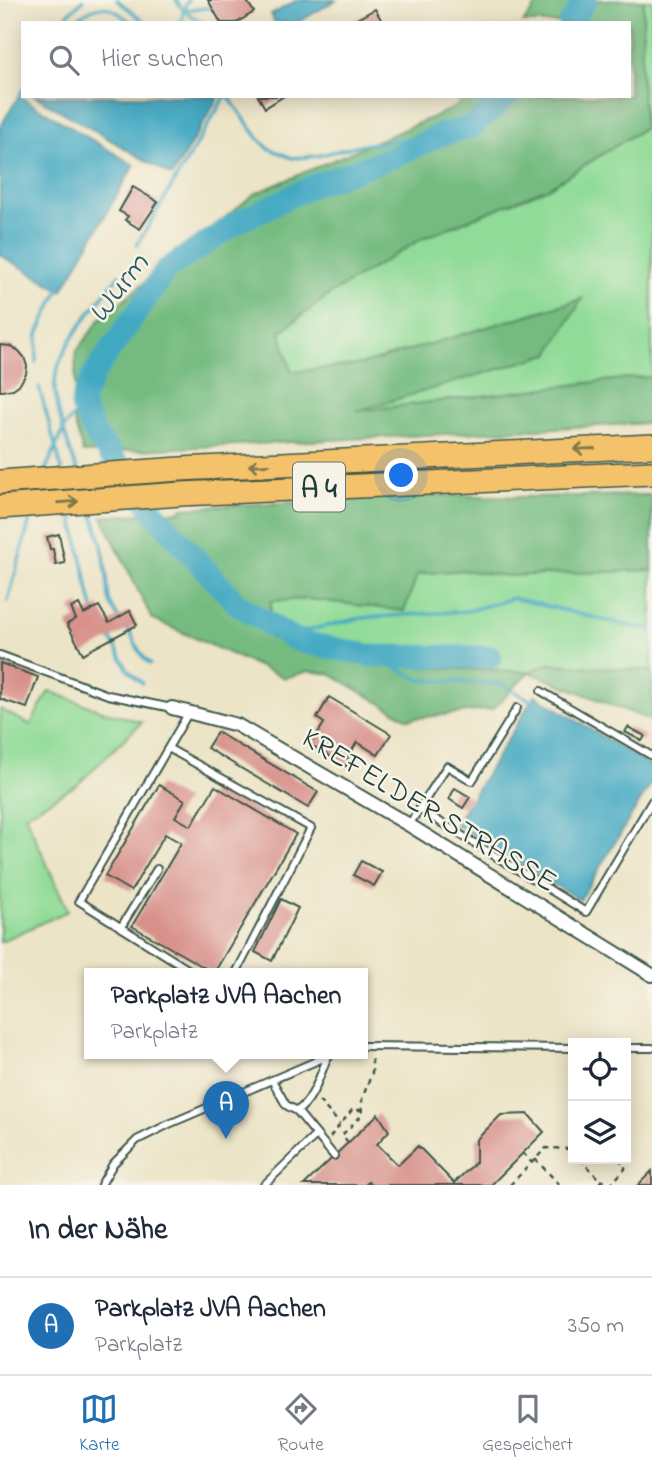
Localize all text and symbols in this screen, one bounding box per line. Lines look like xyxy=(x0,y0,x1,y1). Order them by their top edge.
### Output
search box xyxy=(21,21,631,98)
icon: search xyxy=(45,41,83,79)
text: Hier suchen xyxy=(101,41,223,79)
water label: Wurm xyxy=(77,243,163,334)
one-way arrow xyxy=(573,443,596,456)
your location xyxy=(384,458,418,492)
one-way arrow xyxy=(247,459,270,472)
road number: A 4 xyxy=(293,462,345,512)
one-way arrow xyxy=(56,495,79,508)
street label: KREFELDER STRASSE xyxy=(293,718,564,905)
popup xyxy=(84,968,368,1059)
text: Parkplatz JVA Aachen xyxy=(111,978,341,1016)
text: Parkplatz xyxy=(111,1016,198,1049)
map controls xyxy=(568,1038,631,1164)
button: locate xyxy=(568,1038,631,1101)
pin: A xyxy=(203,1081,249,1139)
button: layers xyxy=(568,1101,631,1164)
text: In der Nähe xyxy=(28,1209,168,1253)
text: Parkplatz JVA Aachen xyxy=(95,1291,326,1329)
text: A xyxy=(44,1310,58,1343)
text: 350 m xyxy=(568,1310,624,1343)
text: Parkplatz xyxy=(95,1329,182,1362)
tab: Karte xyxy=(79,1390,119,1459)
tab: Route xyxy=(278,1390,324,1459)
tab: Gespeichert xyxy=(482,1390,573,1459)

